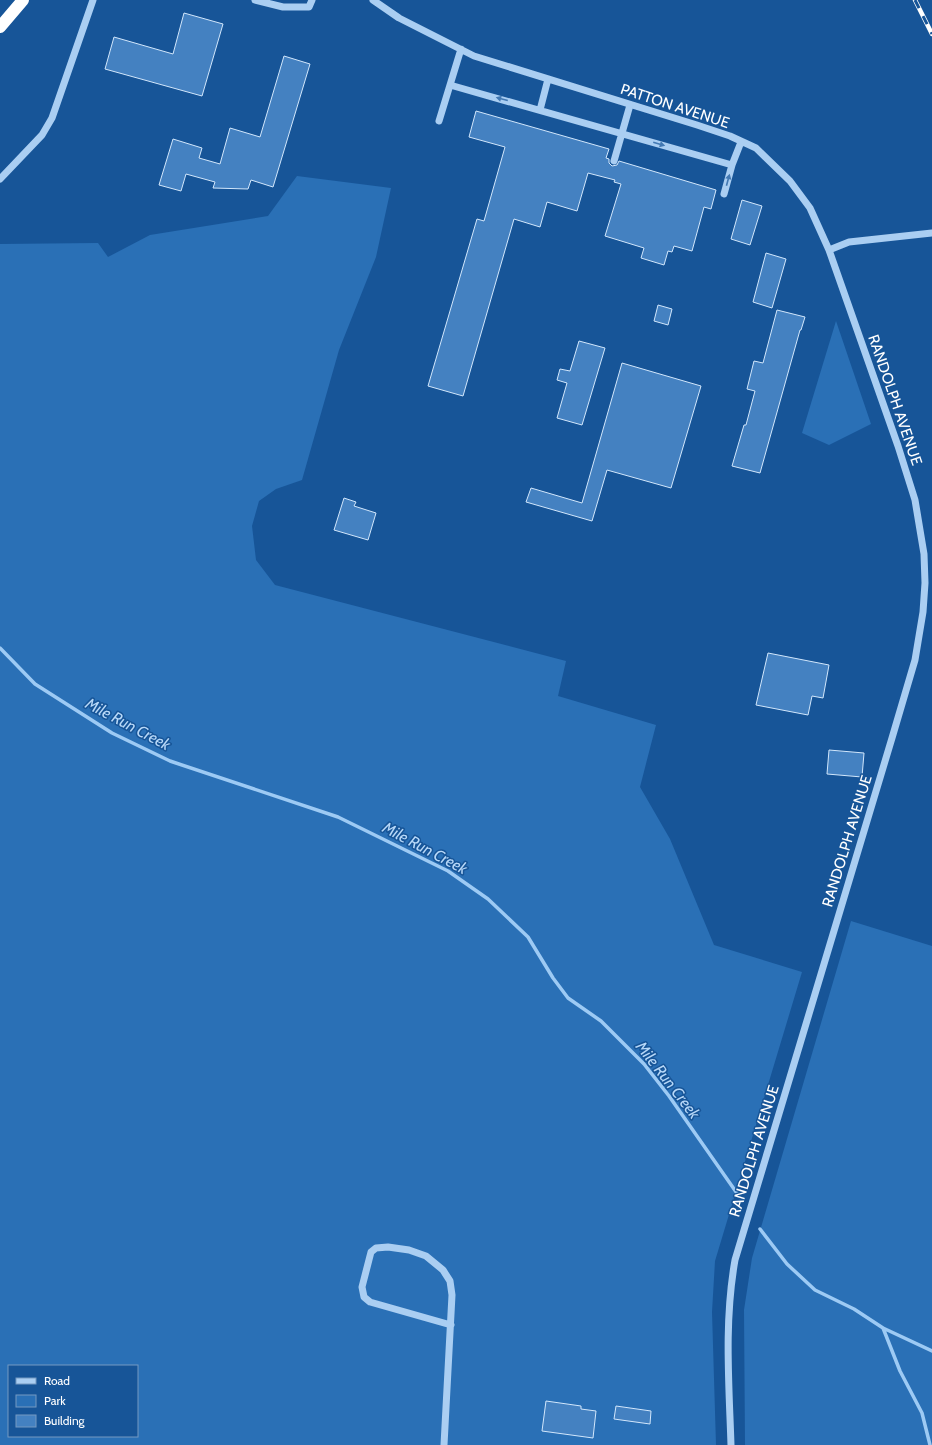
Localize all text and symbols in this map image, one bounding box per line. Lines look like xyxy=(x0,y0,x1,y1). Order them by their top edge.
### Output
street label: PATTON AVENUE xyxy=(618,80,732,132)
one-way arrow xyxy=(496,96,509,102)
one-way arrow xyxy=(654,141,666,147)
one-way arrow xyxy=(725,173,731,185)
street label: RANDOLPH AVENUE xyxy=(864,332,926,468)
water label: Mile Run Creek xyxy=(82,693,175,755)
street label: RANDOLPH AVENUE xyxy=(818,773,876,909)
water label: Mile Run Creek xyxy=(379,817,472,879)
water label: Mile Run Creek xyxy=(631,1037,705,1123)
street label: RANDOLPH AVENUE xyxy=(725,1083,783,1219)
legend xyxy=(8,1365,138,1437)
text: Road xyxy=(44,1373,70,1388)
text: Park xyxy=(44,1393,66,1408)
text: Building xyxy=(44,1413,86,1428)

